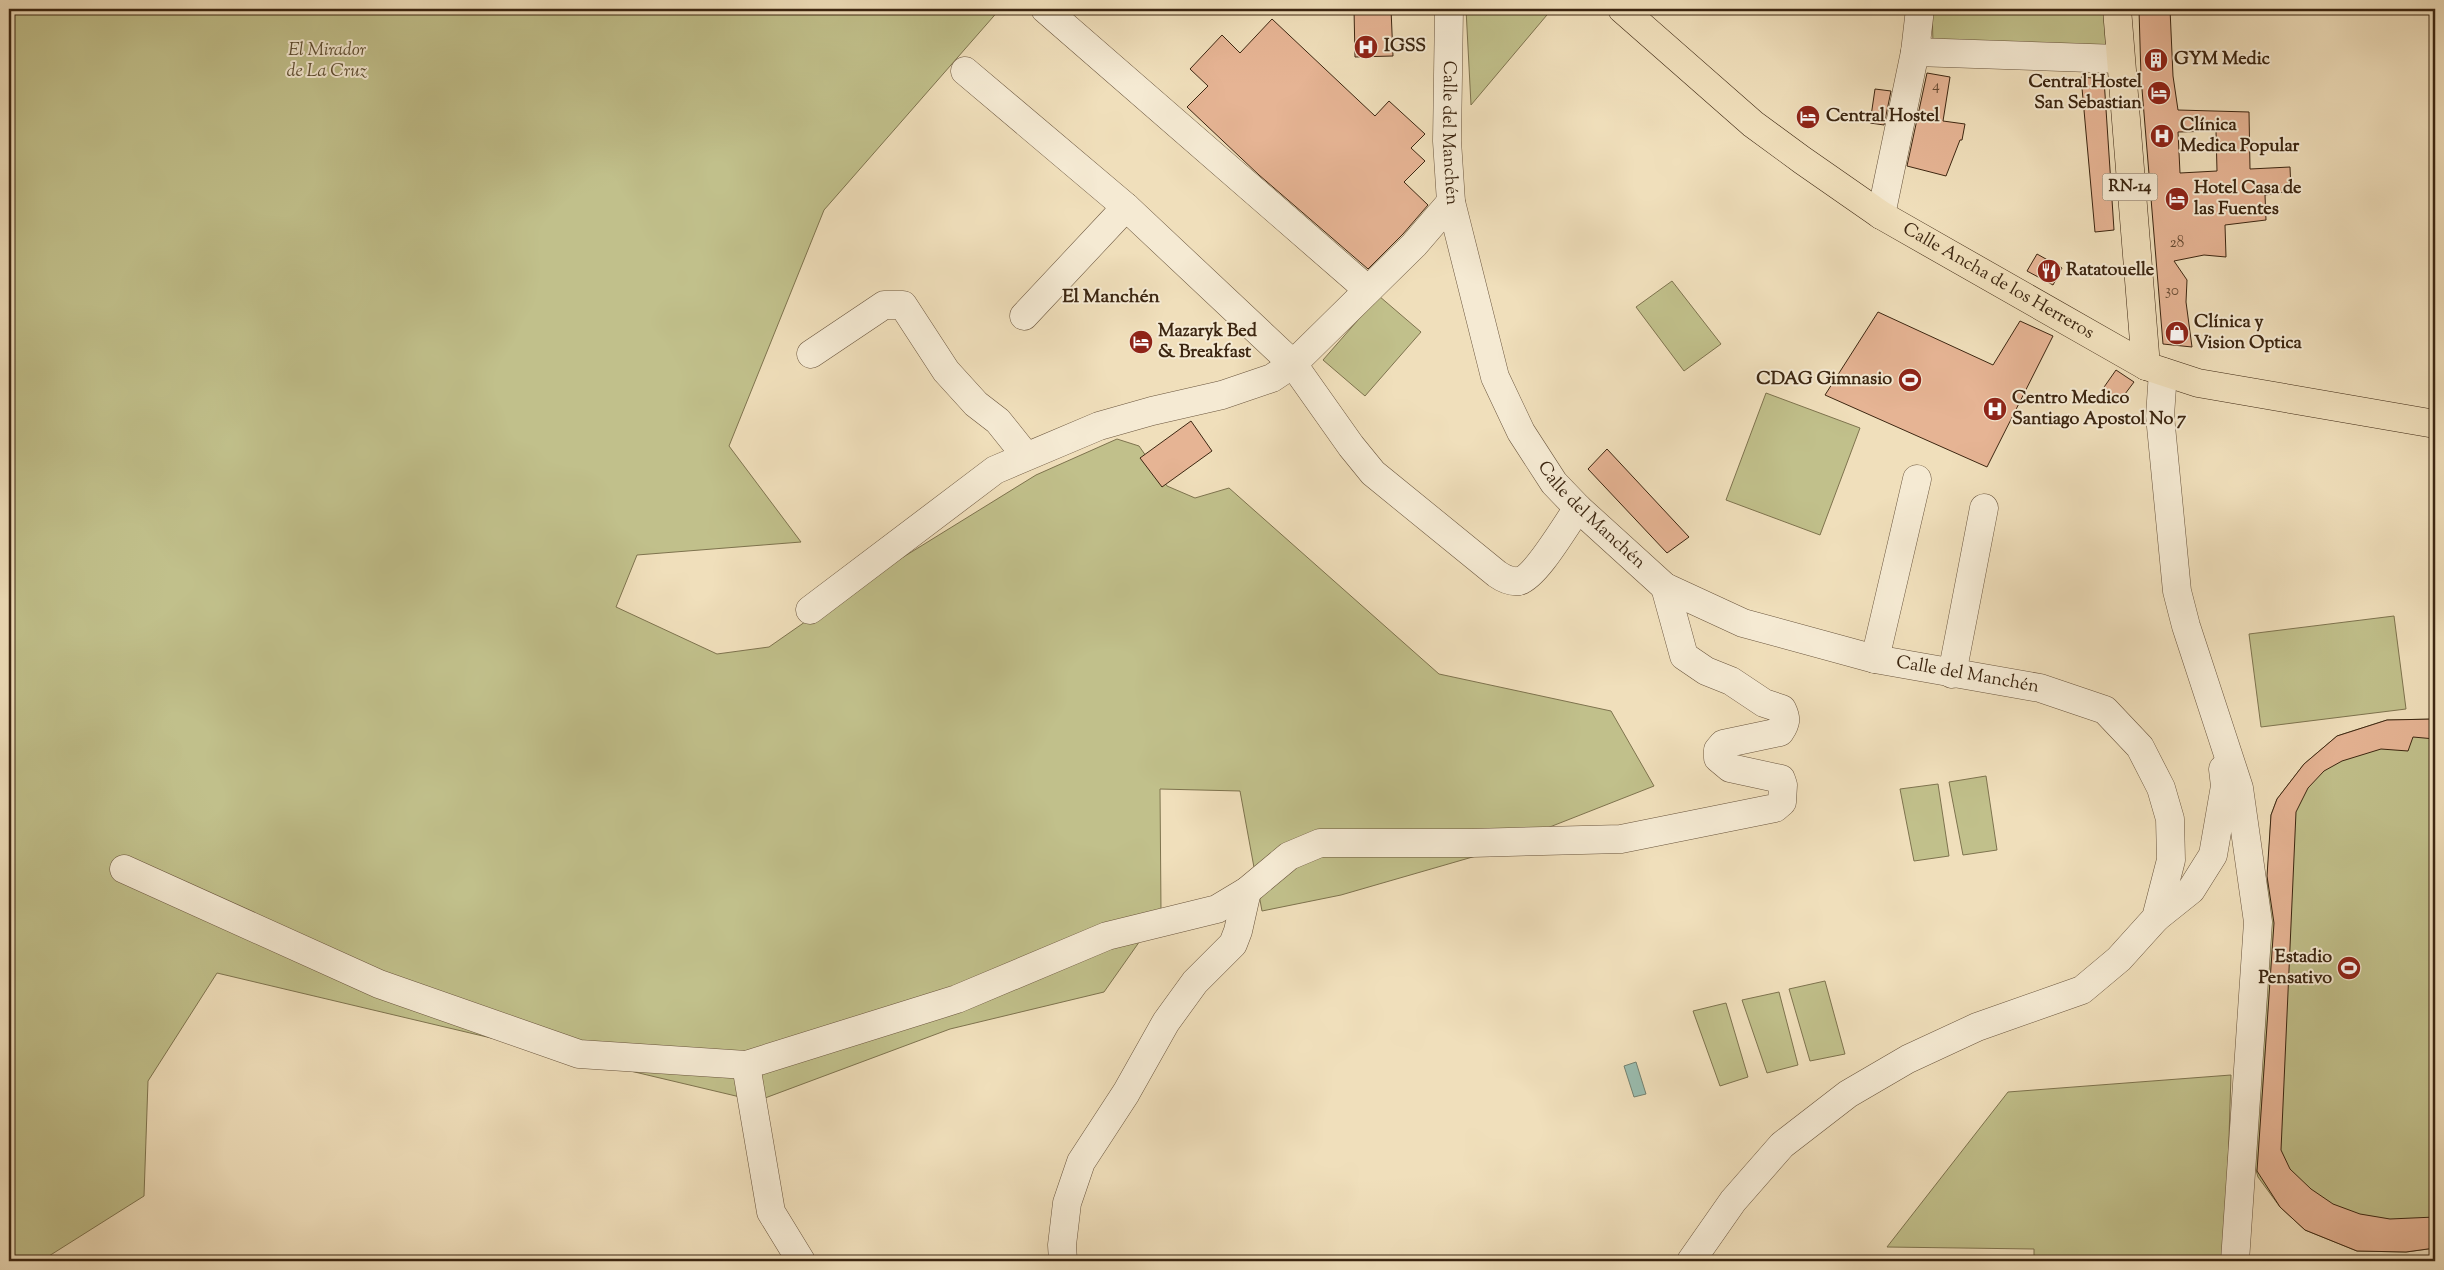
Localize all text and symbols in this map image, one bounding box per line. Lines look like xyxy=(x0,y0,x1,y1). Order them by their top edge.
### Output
hospital icon: IGSS xyxy=(1353,34,1379,60)
place label: IGSS xyxy=(1384,34,1426,60)
park label: El Mirador de La Cruz xyxy=(287,38,368,85)
building icon: GYM Medic xyxy=(2143,47,2169,73)
place label: GYM Medic xyxy=(2174,47,2271,73)
street label: Calle del Manchén xyxy=(1434,60,1464,206)
place label: Central Hostel San Sebastian xyxy=(2028,70,2143,117)
house number: 4 xyxy=(1932,76,1940,97)
hotel icon: Central Hostel San Sebastian xyxy=(2146,80,2172,106)
hotel icon: Central Hostel xyxy=(1795,104,1821,130)
place label: Central Hostel xyxy=(1826,104,1941,130)
place label: Clínica Medica Popular xyxy=(2180,113,2300,160)
hospital icon: Clínica Medica Popular xyxy=(2149,123,2175,149)
road number: RN-14 xyxy=(2102,173,2158,200)
place label: Hotel Casa de las Fuentes xyxy=(2194,176,2302,223)
hotel icon: Hotel Casa de las Fuentes xyxy=(2164,186,2190,212)
street label: Calle Ancha de los Herreros xyxy=(1897,217,2099,347)
house number: 28 xyxy=(2170,233,2184,254)
restaurant icon: Ratatouelle xyxy=(2036,258,2062,284)
place label: Ratatouelle xyxy=(2066,258,2155,284)
house number: 30 xyxy=(2165,281,2179,302)
district label: El Manchén xyxy=(1062,284,1161,311)
place label: Clínica y Vision Optica xyxy=(2194,310,2303,357)
place label: Mazaryk Bed & Breakfast xyxy=(1158,319,1258,366)
shop icon: Clínica y Vision Optica xyxy=(2164,320,2190,346)
hotel icon: Mazaryk Bed & Breakfast xyxy=(1128,329,1154,355)
place label: CDAG Gimnasio xyxy=(1756,367,1892,393)
sports icon: CDAG Gimnasio xyxy=(1897,367,1923,393)
place label: Centro Medico Santiago Apostol No 7 xyxy=(2012,386,2187,433)
hospital icon: Centro Medico Santiago Apostol No 7 xyxy=(1982,396,2008,422)
street label: Calle del Manchén xyxy=(1530,456,1651,576)
street label: Calle del Manchén xyxy=(1894,650,2041,701)
place label: Estadio Pensativo xyxy=(2258,945,2332,992)
sports icon: Estadio Pensativo xyxy=(2336,955,2362,981)

